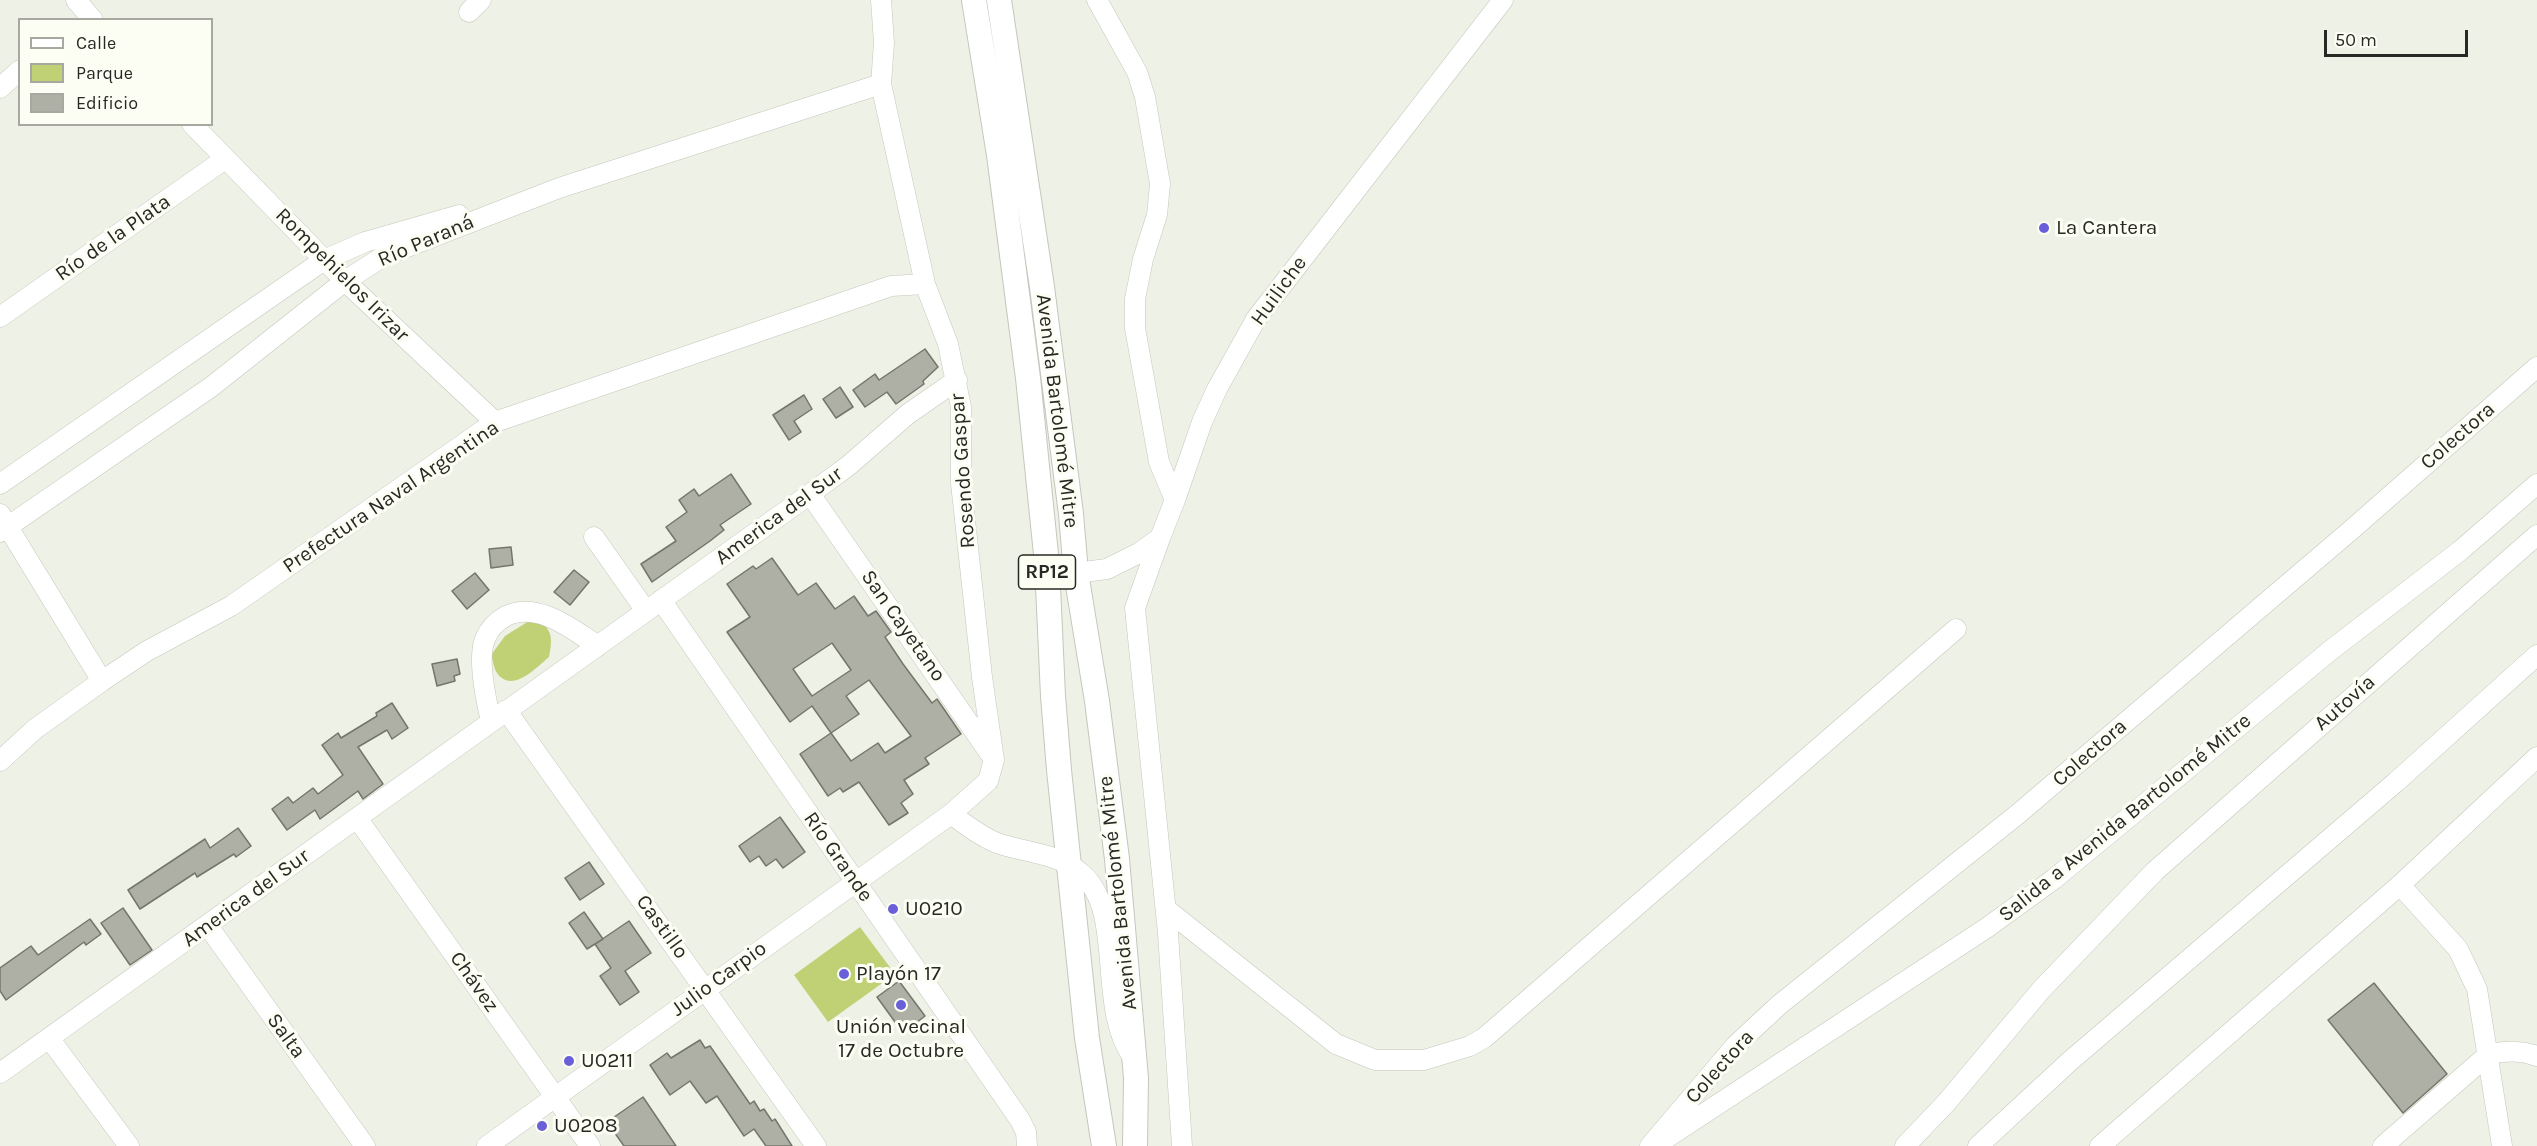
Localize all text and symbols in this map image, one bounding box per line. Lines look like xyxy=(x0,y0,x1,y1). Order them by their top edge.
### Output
legend xyxy=(18,18,213,126)
scale bar xyxy=(2327,18,2471,56)
text: 50 m xyxy=(2335,29,2377,51)
text: Calle xyxy=(76,32,116,54)
text: Parque xyxy=(76,62,133,84)
text: Edificio xyxy=(76,92,138,114)
street label: Río de la Plata xyxy=(51,189,175,287)
street label: Rompehielos Irizar xyxy=(270,203,414,347)
street label: Río Paraná xyxy=(374,209,478,273)
place label: La Cantera xyxy=(2056,215,2157,241)
marker: La Cantera xyxy=(2037,221,2051,235)
street label: Huiliche xyxy=(1245,251,1313,331)
street label: Avenida Bartolomé Mitre xyxy=(1030,293,1084,529)
street label: Rosendo Gaspar xyxy=(945,393,981,549)
street label: Colectora xyxy=(2416,397,2500,475)
street label: Prefectura Naval Argentina xyxy=(278,415,504,579)
street label: America del Sur xyxy=(711,461,847,571)
road number: RP12 xyxy=(1018,555,1076,589)
street label: San Cayetano xyxy=(855,565,951,687)
street label: Autovía xyxy=(2309,670,2381,736)
street label: Salida a Avenida Bartolomé Mitre xyxy=(1994,708,2256,928)
street label: Colectora xyxy=(2048,714,2132,792)
street label: Avenida Bartolomé Mitre xyxy=(1093,775,1143,1011)
street label: Río Grande xyxy=(798,807,878,907)
street label: America del Sur xyxy=(178,843,314,953)
street label: Castillo xyxy=(630,890,694,964)
place label: U0210 xyxy=(905,896,963,922)
marker: U0210 xyxy=(886,902,900,916)
street label: Julio Carpio xyxy=(666,936,772,1022)
street label: Chávez xyxy=(444,947,504,1017)
place label: Playón 17 xyxy=(856,961,941,987)
marker: Playón 17 xyxy=(837,967,851,981)
marker: Unión vecinal 17 de Octubre xyxy=(894,998,908,1012)
street label: Salta xyxy=(261,1009,311,1063)
place label: Unión vecinal 17 de Octubre xyxy=(836,1014,966,1064)
street label: Colectora xyxy=(1680,1025,1760,1109)
place label: U0211 xyxy=(581,1048,633,1074)
marker: U0211 xyxy=(562,1054,576,1068)
place label: U0208 xyxy=(554,1113,618,1139)
marker: U0208 xyxy=(535,1119,549,1133)

